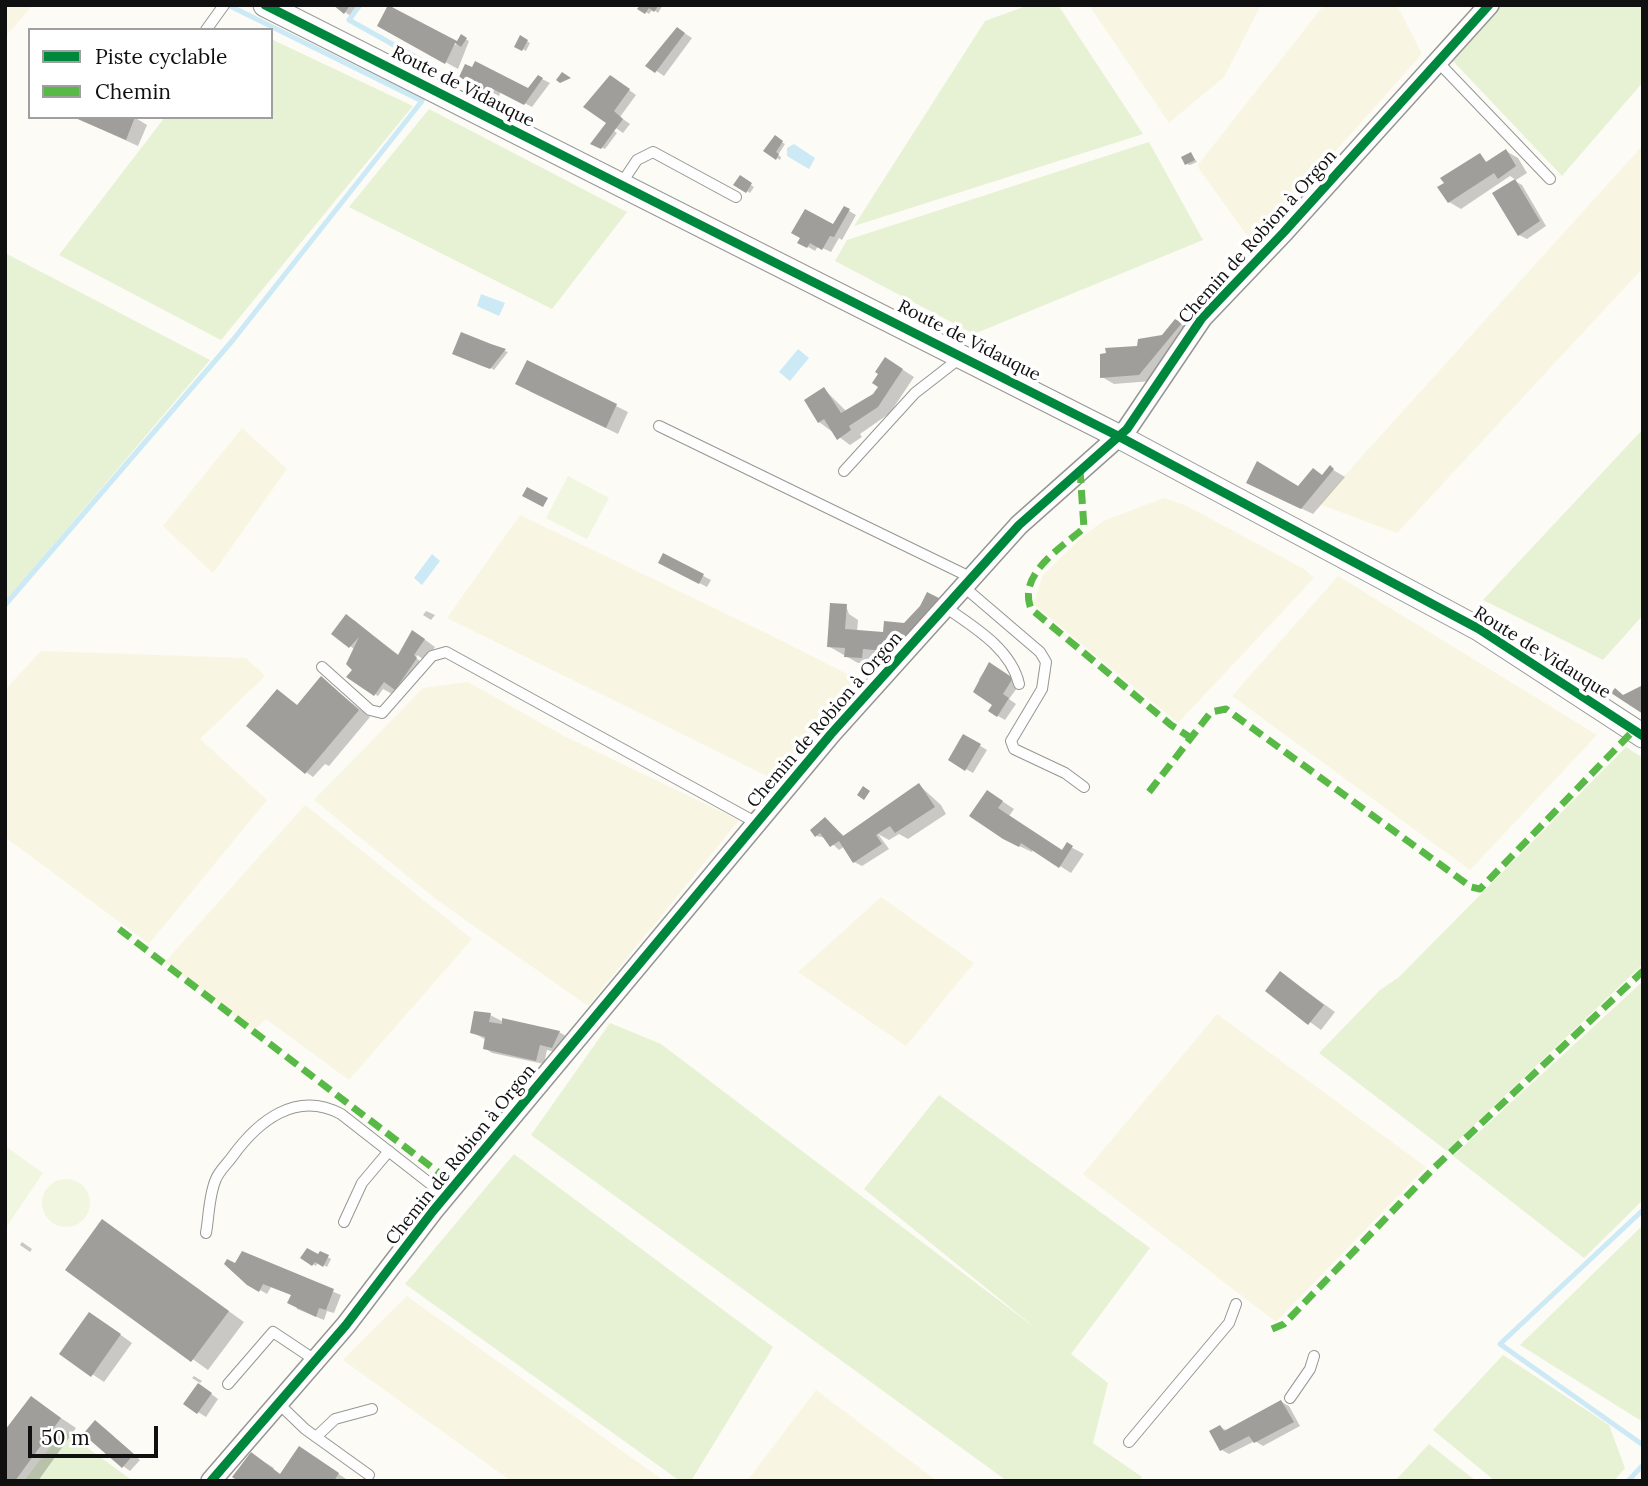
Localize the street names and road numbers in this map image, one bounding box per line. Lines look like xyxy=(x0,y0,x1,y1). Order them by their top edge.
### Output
street label: Route de Vidauque xyxy=(388,42,538,132)
street label: Chemin de Robion à Orgon xyxy=(1174,146,1342,328)
street label: Route de Vidauque xyxy=(894,296,1044,386)
street label: Route de Vidauque xyxy=(1470,602,1614,704)
street label: Chemin de Robion à Orgon xyxy=(743,628,907,812)
street label: Chemin de Robion à Orgon xyxy=(382,1060,540,1250)

